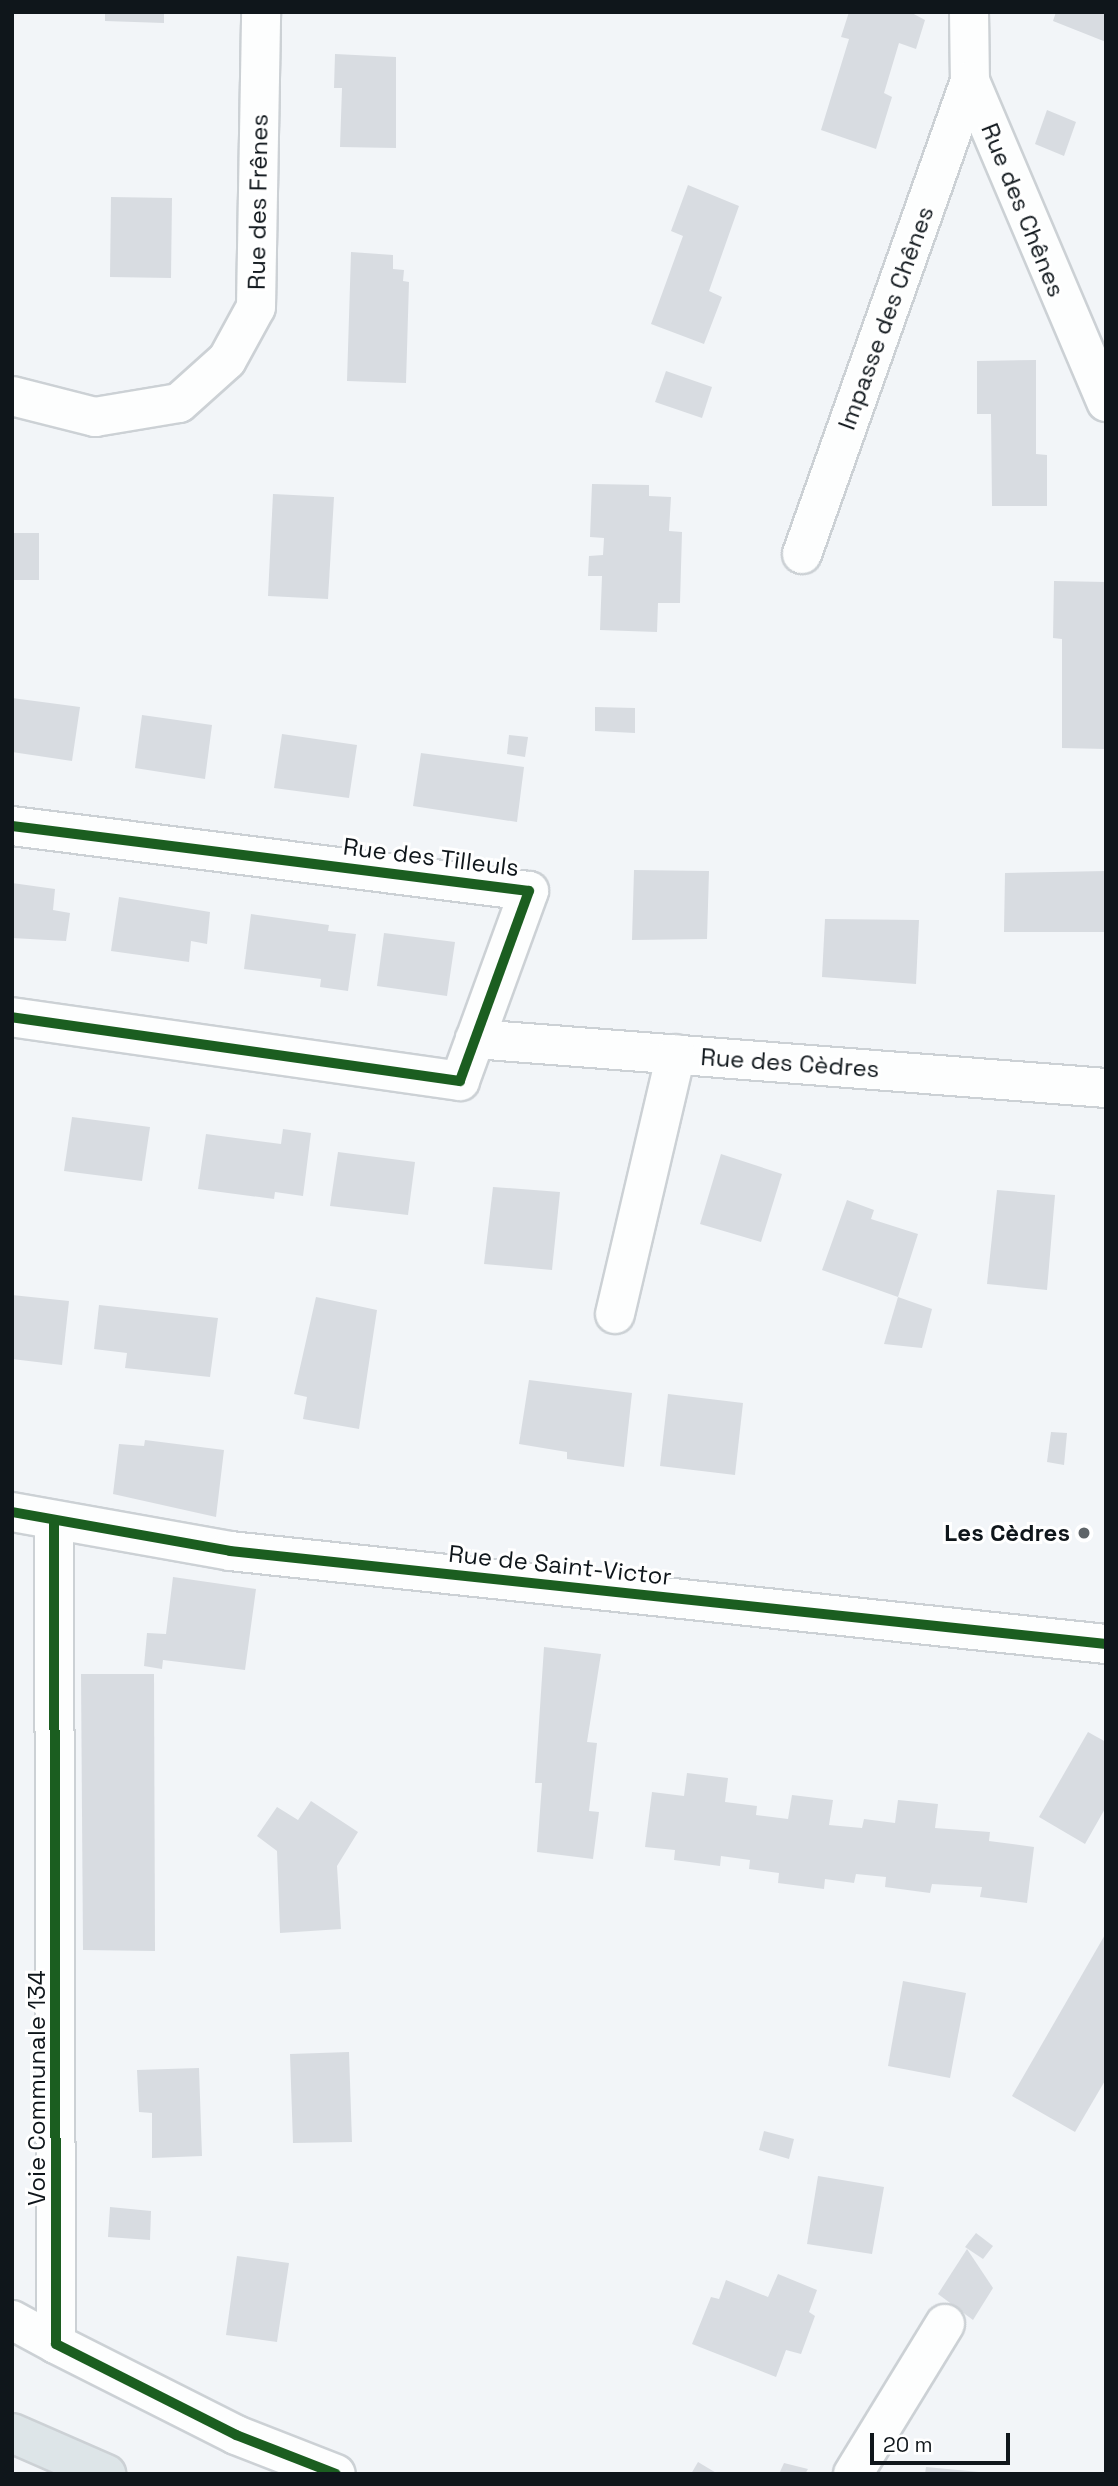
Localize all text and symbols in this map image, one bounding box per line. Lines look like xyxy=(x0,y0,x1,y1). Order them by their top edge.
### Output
street label: Rue des Frênes xyxy=(242,114,274,290)
street label: Rue des Chênes xyxy=(975,119,1071,301)
street label: Impasse des Chênes xyxy=(832,202,940,434)
street label: Rue des Tilleuls xyxy=(341,832,521,882)
street label: Rue des Cèdres xyxy=(700,1042,880,1084)
place label: Les Cèdres xyxy=(944,1519,1070,1547)
marker: Les Cèdres xyxy=(1076,1525,1092,1541)
street label: Rue de Saint-Victor xyxy=(447,1539,673,1591)
street label: Voie Communale 134 xyxy=(23,1970,51,2206)
scale bar xyxy=(873,2420,1013,2464)
text: 20 m xyxy=(883,2431,933,2458)

